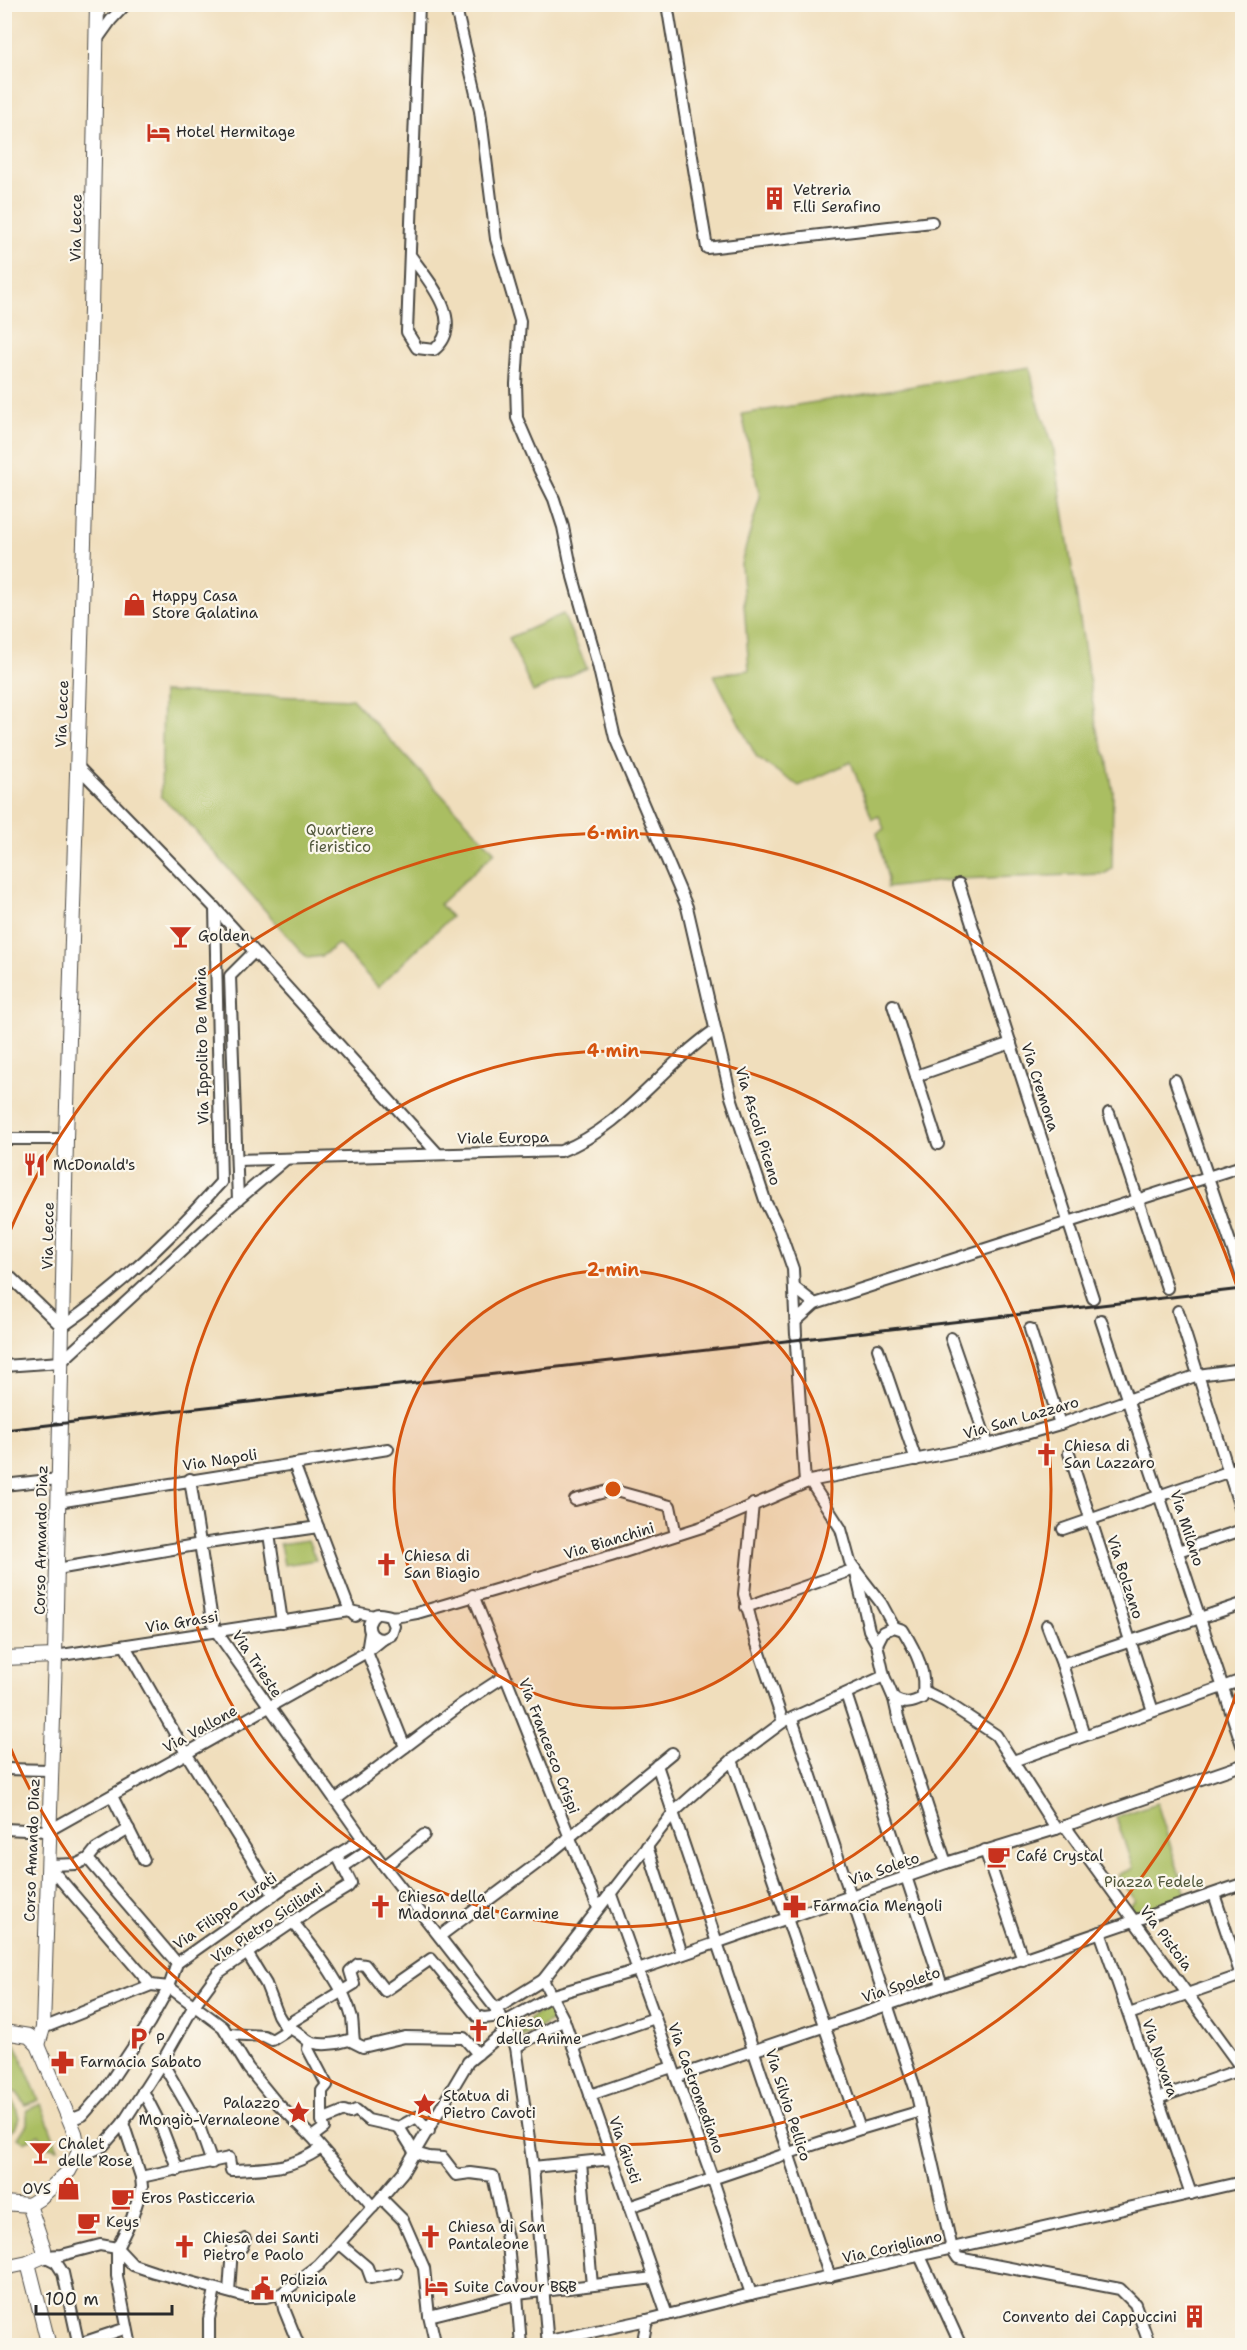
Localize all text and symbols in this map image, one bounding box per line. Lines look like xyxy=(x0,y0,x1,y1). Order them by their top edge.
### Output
hotel icon: Hotel Hermitage xyxy=(145,119,171,145)
place label: Hotel Hermitage xyxy=(176,122,295,142)
place label: Vetreria F.lli Serafino xyxy=(793,180,881,217)
building icon: Vetreria F.lli Serafino xyxy=(762,186,788,212)
street label: Via Lecce xyxy=(65,194,87,262)
place label: Happy Casa Store Galatina xyxy=(152,586,259,623)
shop icon: Happy Casa Store Galatina xyxy=(121,592,147,618)
street label: Via Lecce xyxy=(51,680,73,748)
park label: Quartiere fieristico xyxy=(306,820,374,857)
text: 6 min xyxy=(587,821,639,845)
bar icon: Golden xyxy=(167,923,193,949)
place label: Golden xyxy=(198,926,250,946)
street label: Via Ippolito De Maria xyxy=(191,966,213,1125)
text: 4 min xyxy=(587,1039,639,1063)
street label: Via Cremona xyxy=(1016,1040,1064,1135)
street label: Via Ascoli Piceno xyxy=(730,1064,786,1188)
street label: Viale Europa xyxy=(457,1127,550,1149)
restaurant icon: McDonald's xyxy=(22,1152,48,1178)
place label: McDonald's xyxy=(53,1155,135,1175)
street label: Via Lecce xyxy=(37,1202,59,1270)
text: 2 min xyxy=(587,1258,639,1282)
street label: Via San Lazzaro xyxy=(961,1392,1081,1444)
place label: Chiesa di San Lazzaro xyxy=(1064,1436,1155,1473)
church icon: Chiesa di San Lazzaro xyxy=(1033,1442,1059,1468)
street label: Via Napoli xyxy=(181,1444,259,1476)
street label: Corso Armando Diaz xyxy=(30,1465,52,1615)
centre of rings xyxy=(603,1479,623,1499)
street label: Via Milano xyxy=(1165,1487,1209,1569)
street label: Via Bianchini xyxy=(561,1518,657,1564)
street label: Via Bolzano xyxy=(1102,1533,1148,1621)
place label: Chiesa di San Biagio xyxy=(404,1546,480,1583)
church icon: Chiesa di San Biagio xyxy=(373,1552,399,1578)
street label: Via Grassi xyxy=(144,1606,220,1638)
street label: Via Trieste xyxy=(227,1626,287,1702)
street label: Via Francesco Crispi xyxy=(514,1675,584,1817)
street label: Via Vallone xyxy=(159,1700,241,1758)
street label: Corso Amando Diaz xyxy=(20,1778,44,1922)
cafe icon: Café Crystal xyxy=(985,1843,1011,1869)
place label: Café Crystal xyxy=(1016,1846,1104,1866)
street label: Via Soleto xyxy=(846,1848,922,1890)
street label: Via Filippo Turati xyxy=(169,1868,281,1954)
park label: Piazza Fedele xyxy=(1104,1872,1204,1892)
street label: Via Pietro Siciliani xyxy=(207,1878,327,1968)
place label: Chiesa della Madonna del Carmine xyxy=(398,1887,559,1924)
church icon: Chiesa della Madonna del Carmine xyxy=(367,1893,393,1919)
pharmacy icon: Farmacia Mengoli xyxy=(782,1893,808,1919)
place label: Farmacia Mengoli xyxy=(813,1896,943,1916)
street label: Via Pistoia xyxy=(1135,1901,1197,1975)
street label: Via Spoleto xyxy=(859,1962,943,2008)
place label: Chiesa delle Anime xyxy=(496,2012,581,2049)
street label: Via Novara xyxy=(1137,2016,1183,2100)
church icon: Chiesa delle Anime xyxy=(465,2018,491,2044)
street label: Via Castromediano xyxy=(663,2020,729,2156)
parking icon: P xyxy=(125,2026,151,2052)
place label: P xyxy=(156,2029,165,2049)
street label: Via Silvio Pellico xyxy=(760,2046,816,2164)
pharmacy icon: Farmacia Sabato xyxy=(49,2049,75,2075)
place label: Farmacia Sabato xyxy=(80,2052,202,2072)
place label: Statua di Pietro Cavoti xyxy=(443,2086,536,2123)
place icon: Statua di Pietro Cavoti xyxy=(412,2092,438,2118)
place label: Palazzo Mongiò-Vernaleone xyxy=(139,2093,280,2130)
place icon: Palazzo Mongiò-Vernaleone xyxy=(285,2099,311,2125)
street label: Via Giusti xyxy=(604,2114,646,2186)
place label: Chalet delle Rose xyxy=(58,2134,133,2171)
bar icon: Chalet delle Rose xyxy=(27,2140,53,2166)
shop icon: OVS xyxy=(56,2176,82,2202)
place label: OVS xyxy=(23,2179,51,2199)
cafe icon: Eros Pasticceria xyxy=(110,2185,136,2211)
place label: Eros Pasticceria xyxy=(141,2188,256,2208)
cafe icon: Keys xyxy=(75,2209,101,2235)
place label: Keys xyxy=(106,2212,139,2232)
place label: Chiesa di San Pantaleone xyxy=(448,2217,546,2254)
church icon: Chiesa di San Pantaleone xyxy=(417,2223,443,2249)
street label: Via Corigliano xyxy=(840,2226,944,2268)
place label: Chiesa dei Santi Pietro e Paolo xyxy=(203,2228,319,2265)
church icon: Chiesa dei Santi Pietro e Paolo xyxy=(172,2234,198,2260)
place label: Polizia municipale xyxy=(280,2270,356,2307)
hotel icon: Suite Cavour B&B xyxy=(423,2274,449,2300)
public building icon: Polizia municipale xyxy=(249,2276,275,2302)
place label: Suite Cavour B&B xyxy=(454,2277,577,2297)
scale bar xyxy=(36,2278,172,2316)
text: 100 m xyxy=(45,2287,99,2311)
building icon: Convento dei Cappuccini xyxy=(1182,2304,1208,2330)
place label: Convento dei Cappuccini xyxy=(1002,2307,1177,2327)

